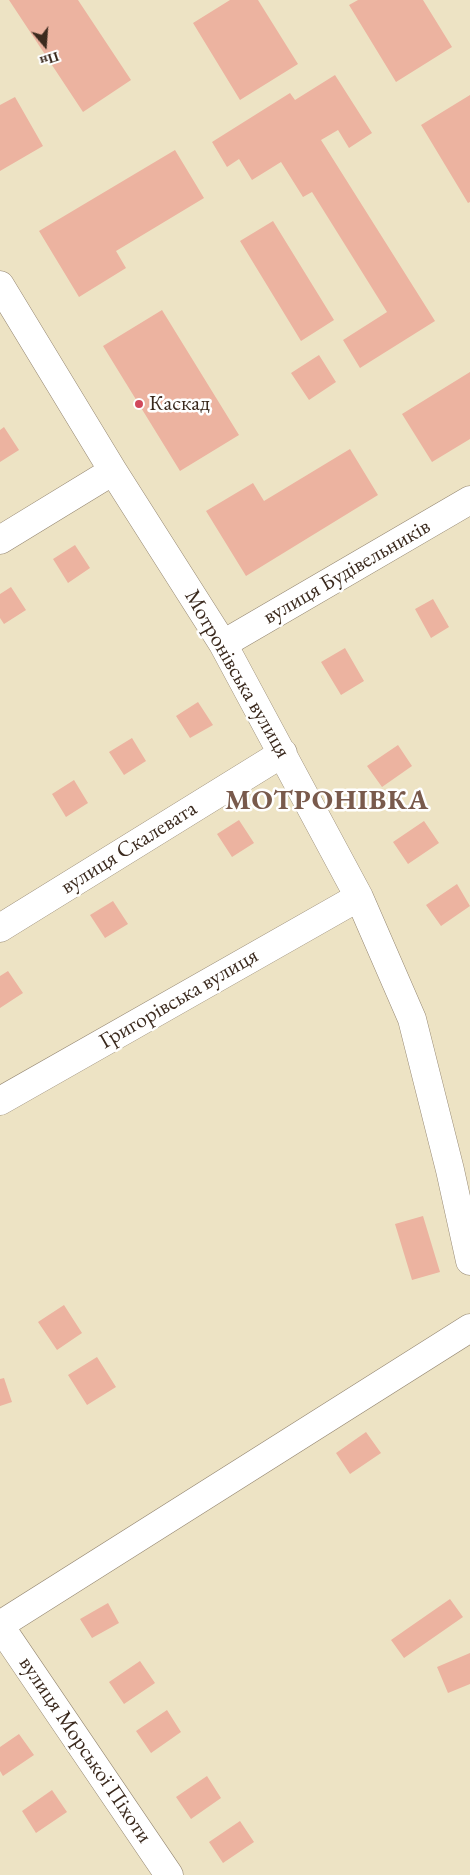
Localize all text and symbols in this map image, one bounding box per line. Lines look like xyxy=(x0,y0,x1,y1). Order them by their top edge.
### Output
north arrow xyxy=(20,20,70,70)
text: Пн xyxy=(38,48,62,71)
place label: Каскад xyxy=(149,391,210,417)
marker: Каскад xyxy=(133,398,145,410)
street label: вулиця Будівельників xyxy=(259,513,435,631)
street label: Мотронівська вулиця xyxy=(178,585,296,763)
district label: МОТРОНІВКА xyxy=(224,784,430,818)
street label: вулиця Скалевата xyxy=(56,796,202,900)
street label: Григорівська вулиця xyxy=(95,943,263,1055)
street label: вулиця Морської Піхоти xyxy=(13,1652,157,1848)

